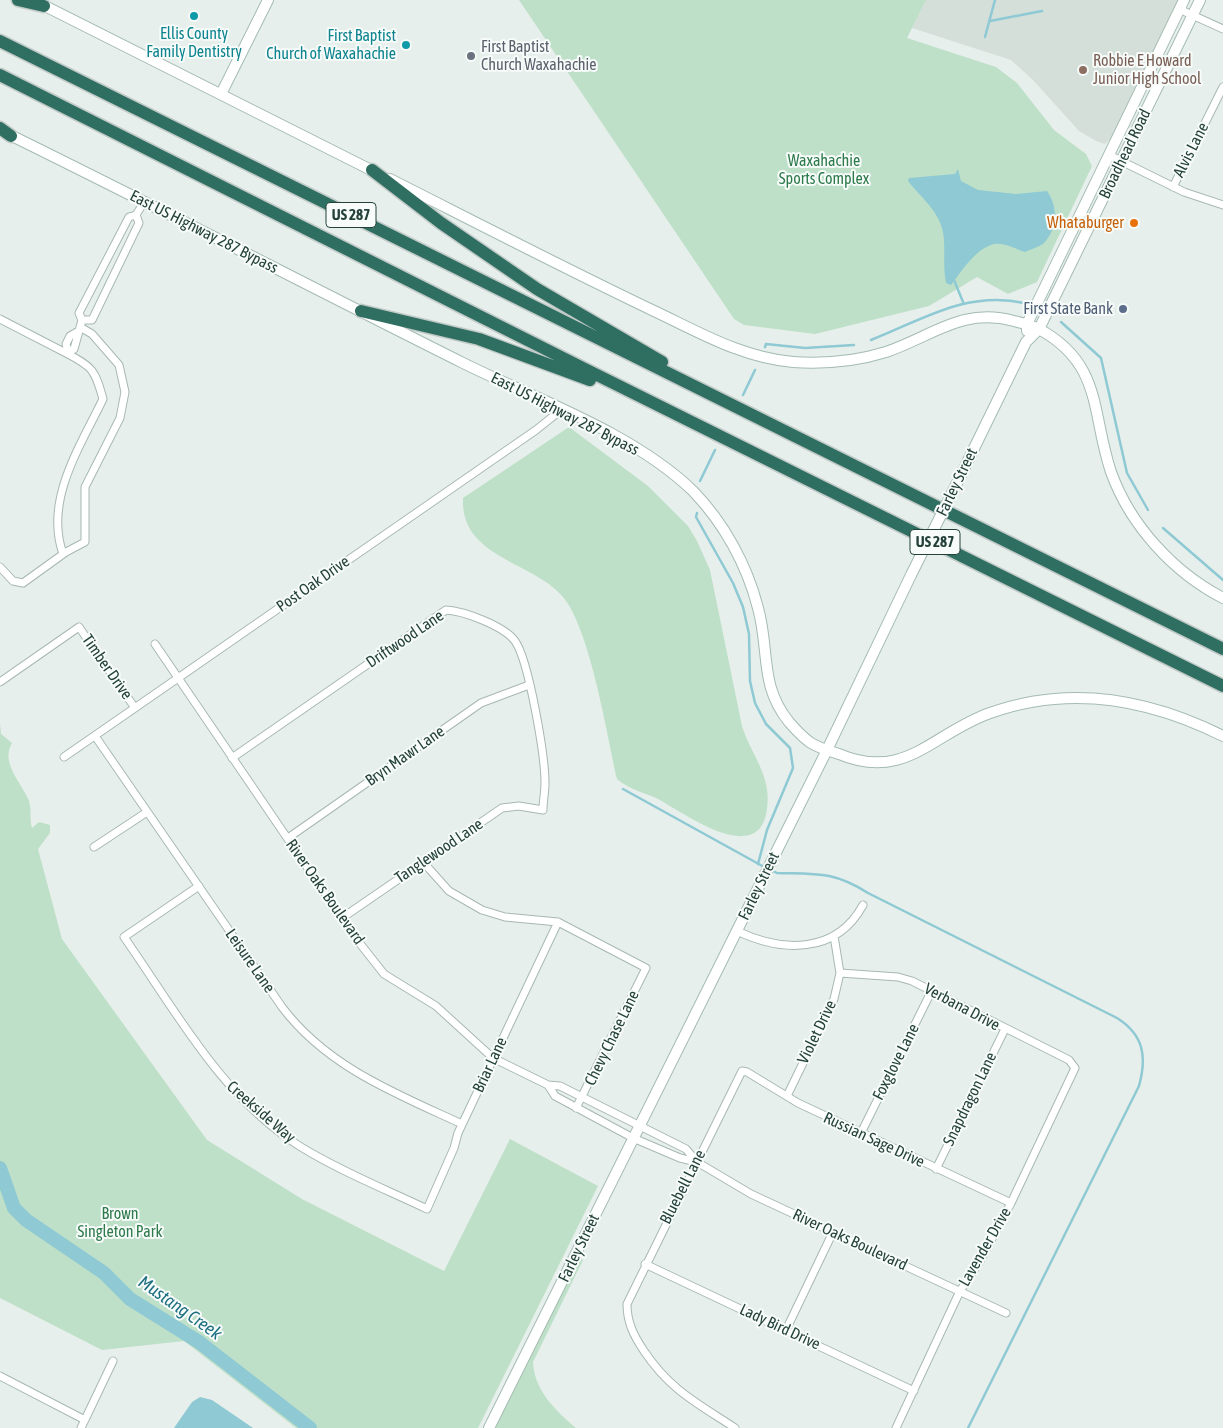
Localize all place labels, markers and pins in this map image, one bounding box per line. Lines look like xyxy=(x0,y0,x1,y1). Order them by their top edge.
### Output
marker: Ellis County Family Dentistry xyxy=(188,10,200,22)
place label: Ellis County Family Dentistry xyxy=(146,24,242,62)
place label: First Baptist Church of Waxahachie xyxy=(266,26,396,64)
place label: First Baptist Church Waxahachie xyxy=(481,37,597,75)
marker: First Baptist Church of Waxahachie xyxy=(400,39,412,51)
marker: First Baptist Church Waxahachie xyxy=(465,50,477,62)
place label: Robbie E Howard Junior High School xyxy=(1093,51,1201,89)
marker: Robbie E Howard Junior High School xyxy=(1077,64,1089,76)
place label: Whataburger xyxy=(1047,213,1124,233)
marker: Whataburger xyxy=(1128,217,1140,229)
place label: First State Bank xyxy=(1023,299,1113,319)
marker: First State Bank xyxy=(1117,303,1129,315)

